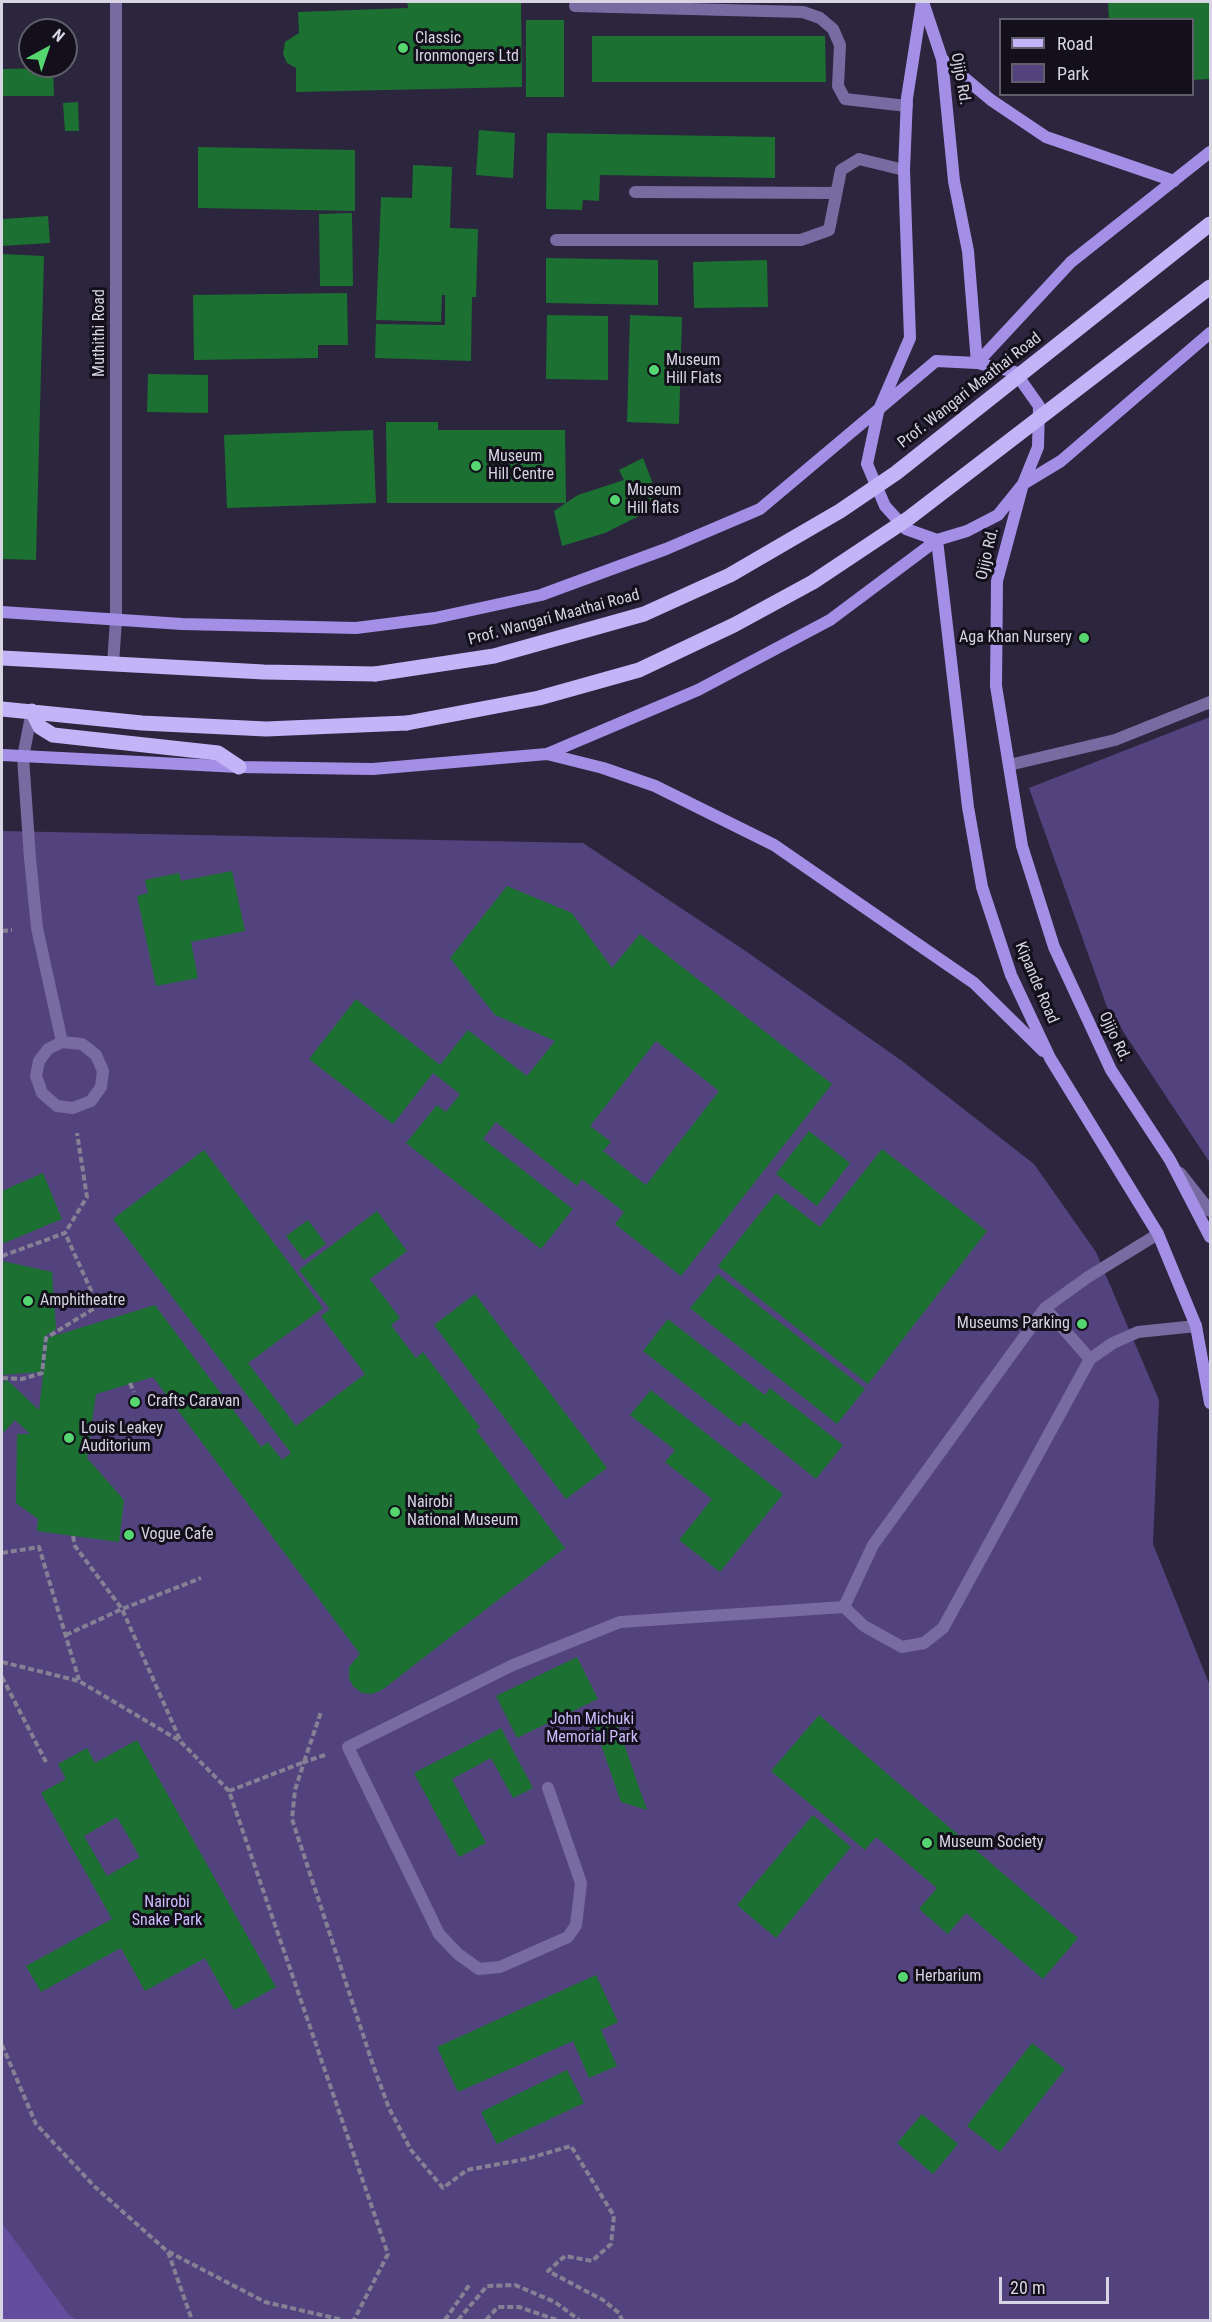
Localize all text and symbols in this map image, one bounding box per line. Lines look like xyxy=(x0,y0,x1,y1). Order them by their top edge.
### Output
north arrow xyxy=(18,18,78,78)
legend xyxy=(999,18,1194,96)
text: N xyxy=(49,25,68,46)
place label: Classic Ironmongers Ltd xyxy=(415,29,519,67)
text: Road xyxy=(1057,33,1093,54)
marker: Classic Ironmongers Ltd xyxy=(396,41,410,55)
street label: Ojijo Rd. xyxy=(946,51,974,107)
text: Park xyxy=(1057,63,1089,84)
street label: Muthithi Road xyxy=(90,289,110,377)
street label: Prof. Wangari Maathai Road xyxy=(894,329,1046,453)
place label: Museum Hill Flats xyxy=(666,351,722,389)
marker: Museum Hill Flats xyxy=(647,363,661,377)
place label: Museum Hill Centre xyxy=(488,447,554,485)
marker: Museum Hill Centre xyxy=(469,459,483,473)
place label: Museum Hill flats xyxy=(627,481,681,519)
marker: Museum Hill flats xyxy=(608,493,622,507)
street label: Ojijo Rd. xyxy=(973,526,1003,582)
street label: Prof. Wangari Maathai Road xyxy=(466,586,642,650)
place label: Aga Khan Nursery xyxy=(959,628,1072,648)
marker: Aga Khan Nursery xyxy=(1077,631,1091,645)
street label: Kipande Road xyxy=(1010,939,1062,1027)
street label: Ojijo Rd. xyxy=(1094,1009,1134,1065)
place label: Amphitheatre xyxy=(40,1291,125,1311)
marker: Amphitheatre xyxy=(21,1294,35,1308)
place label: Museums Parking xyxy=(957,1314,1070,1334)
marker: Museums Parking xyxy=(1075,1317,1089,1331)
place label: Crafts Caravan xyxy=(147,1392,240,1412)
marker: Crafts Caravan xyxy=(128,1395,142,1409)
place label: Louis Leakey Auditorium xyxy=(81,1419,163,1457)
marker: Louis Leakey Auditorium xyxy=(62,1431,76,1445)
place label: Nairobi National Museum xyxy=(407,1493,518,1531)
marker: Nairobi National Museum xyxy=(388,1505,402,1519)
place label: Vogue Cafe xyxy=(141,1525,214,1545)
marker: Vogue Cafe xyxy=(122,1528,136,1542)
park label: John Michuki Memorial Park xyxy=(546,1710,638,1748)
place label: Museum Society xyxy=(939,1833,1043,1853)
marker: Museum Society xyxy=(920,1836,934,1850)
park label: Nairobi Snake Park xyxy=(132,1893,202,1931)
place label: Herbarium xyxy=(915,1967,981,1987)
marker: Herbarium xyxy=(896,1970,910,1984)
scale bar xyxy=(1002,2265,1112,2303)
text: 20 m xyxy=(1010,2277,1045,2298)

